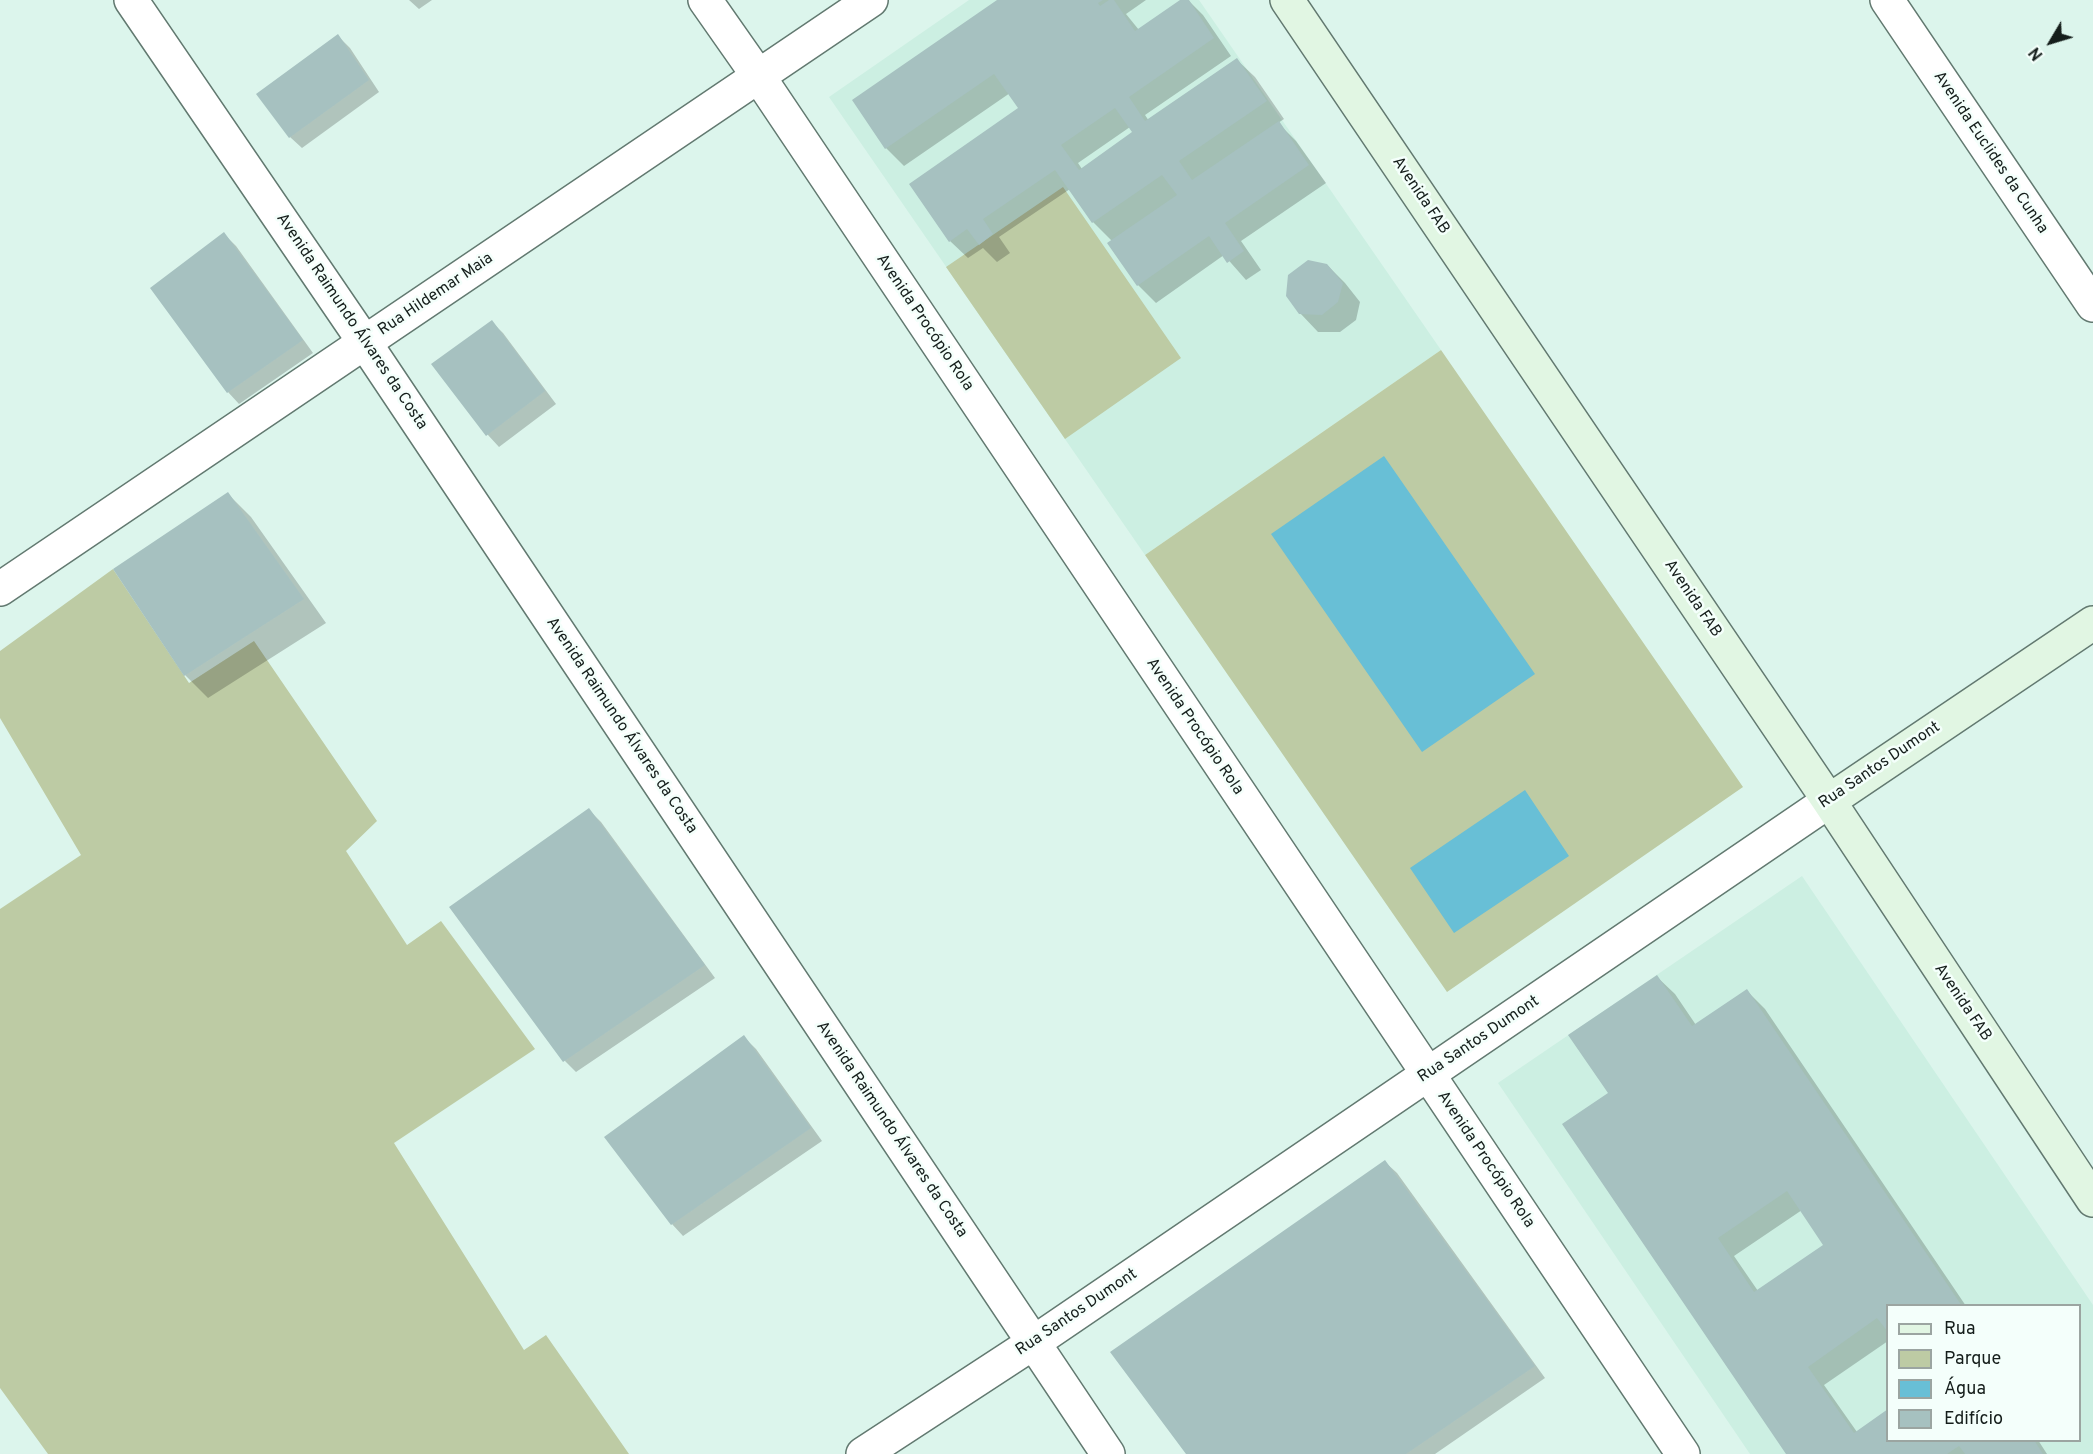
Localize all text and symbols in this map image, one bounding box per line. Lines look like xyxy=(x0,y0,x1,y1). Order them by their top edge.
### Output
north arrow xyxy=(2021,12,2081,72)
text: N xyxy=(2025,42,2048,64)
street label: Avenida Euclides da Cunha xyxy=(1928,68,2052,238)
street label: Avenida FAB xyxy=(1387,154,1453,238)
street label: Avenida Raimundo Álvares da Costa xyxy=(271,210,431,434)
street label: Rua Hildemar Maia xyxy=(375,249,497,341)
street label: Avenida Procópio Rola xyxy=(871,251,977,395)
street label: Avenida FAB xyxy=(1659,557,1725,641)
street label: Avenida Raimundo Álvares da Costa xyxy=(541,614,701,838)
street label: Avenida Procópio Rola xyxy=(1141,655,1247,799)
street label: Rua Santos Dumont xyxy=(1816,718,1944,814)
street label: Avenida FAB xyxy=(1929,961,1995,1045)
street label: Rua Santos Dumont xyxy=(1415,992,1543,1088)
street label: Avenida Raimundo Álvares da Costa xyxy=(811,1018,971,1242)
street label: Avenida Procópio Rola xyxy=(1432,1088,1538,1232)
street label: Rua Santos Dumont xyxy=(1013,1265,1141,1361)
legend xyxy=(1886,1304,2081,1442)
text: Rua xyxy=(1944,1318,1975,1341)
text: Parque xyxy=(1944,1348,2001,1371)
text: Água xyxy=(1944,1378,1986,1401)
text: Edifício xyxy=(1944,1408,2003,1431)

